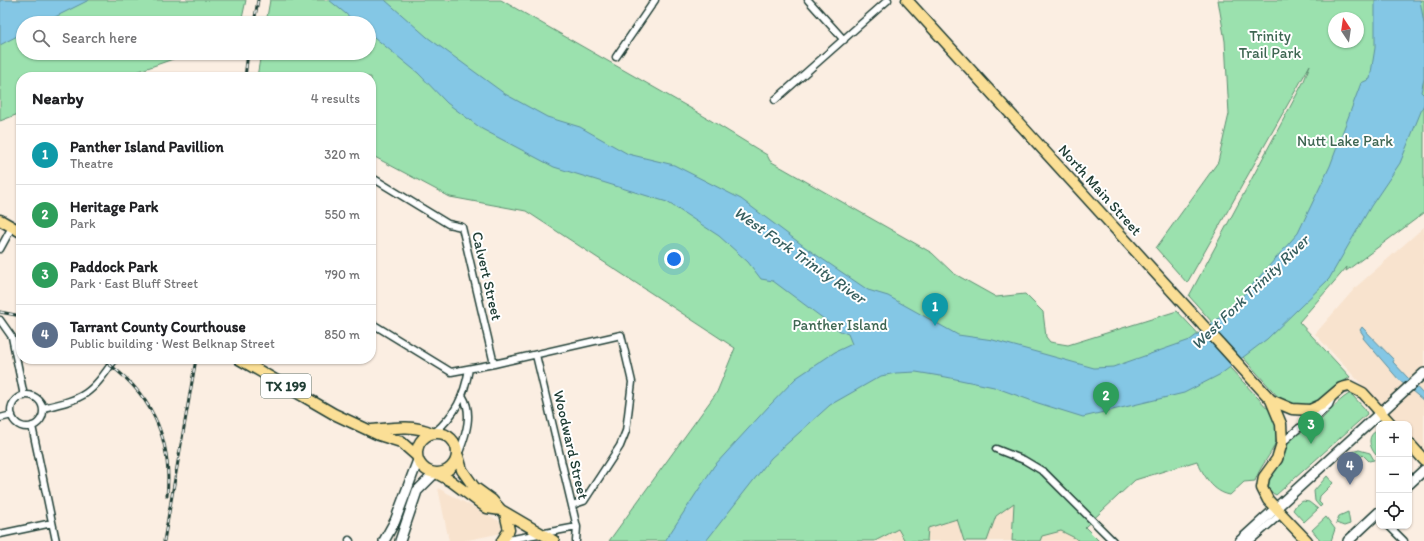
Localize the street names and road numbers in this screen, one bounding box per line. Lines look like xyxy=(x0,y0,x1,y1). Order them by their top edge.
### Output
street label: North Main Street xyxy=(1055,141,1146,239)
street label: Calvert Street xyxy=(468,230,506,323)
road number: TX 199 xyxy=(261,374,311,398)
street label: Woodward Street xyxy=(550,389,592,502)

